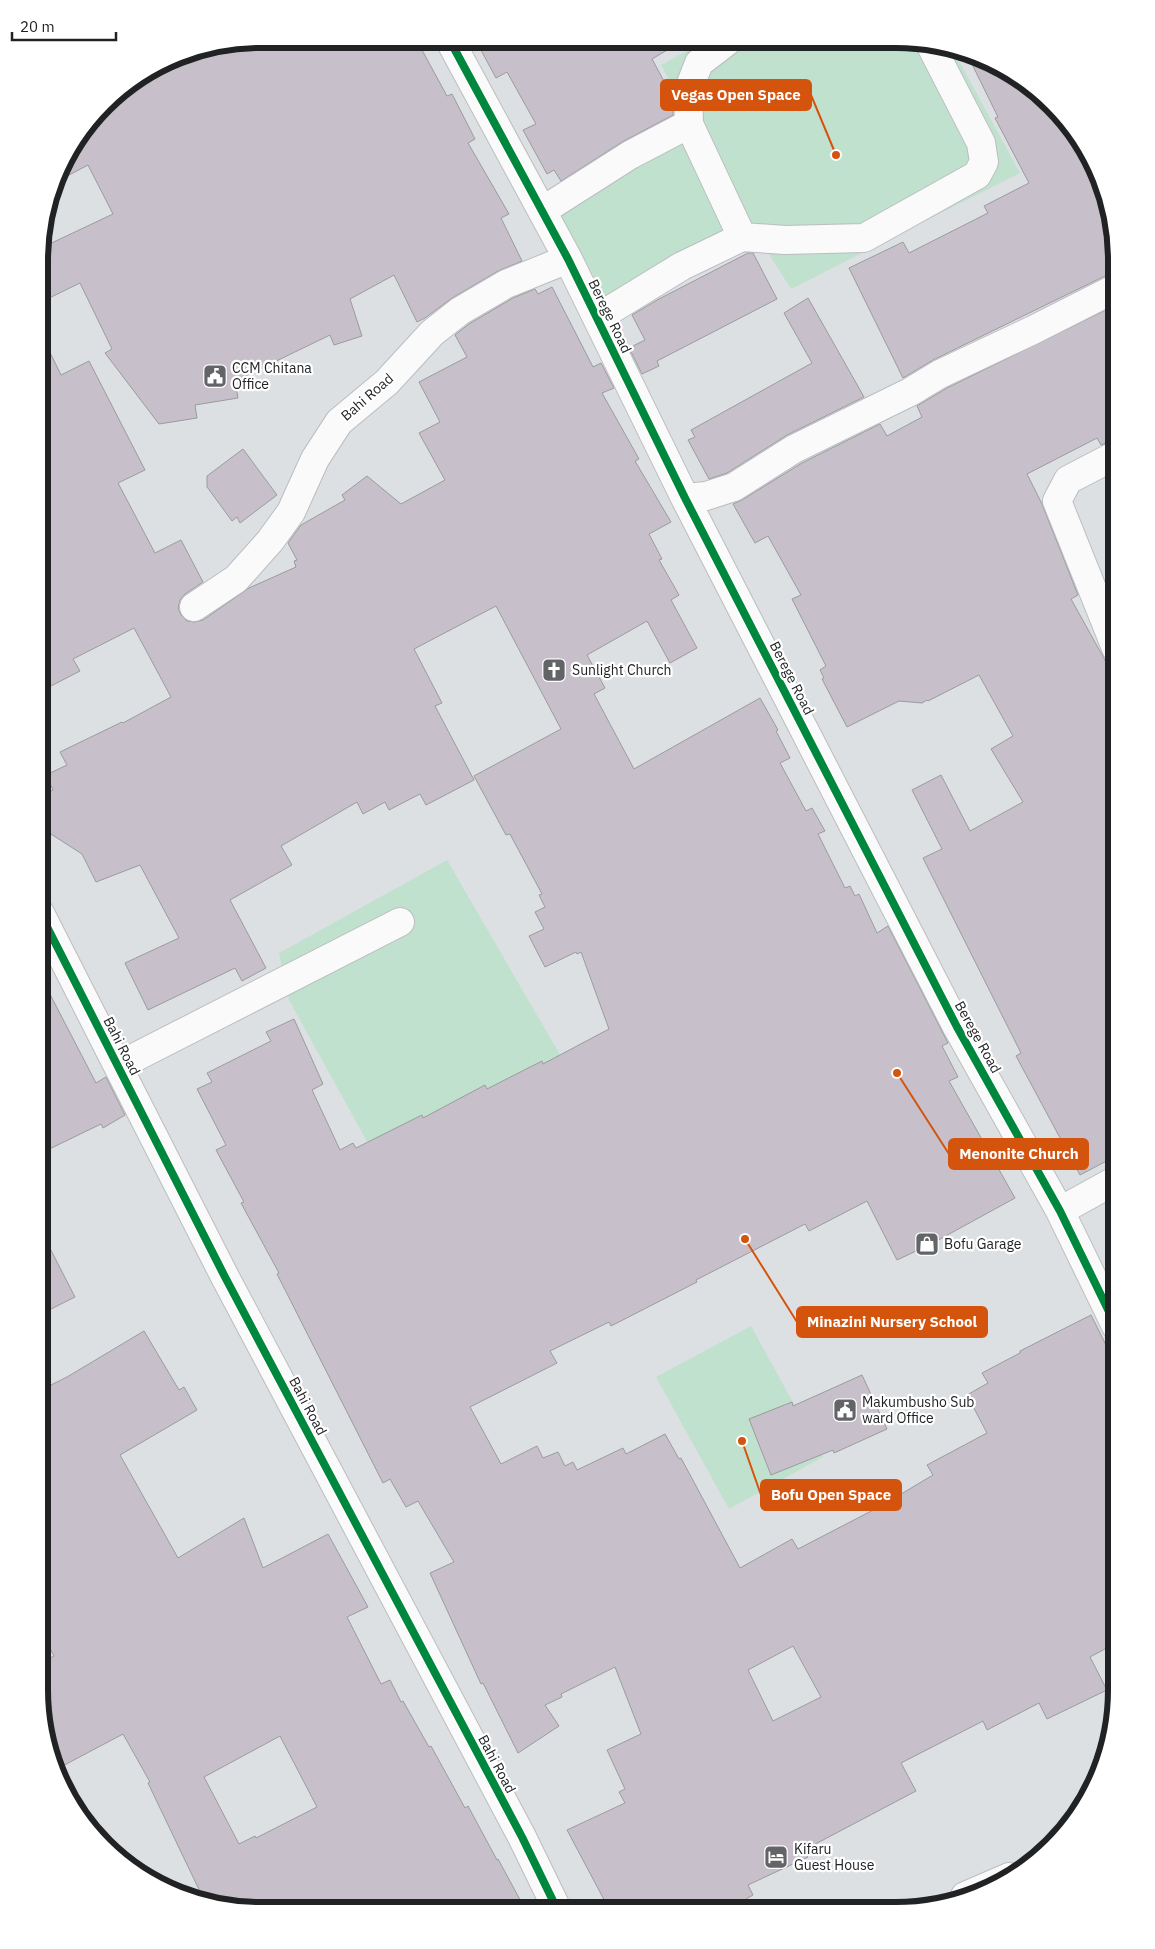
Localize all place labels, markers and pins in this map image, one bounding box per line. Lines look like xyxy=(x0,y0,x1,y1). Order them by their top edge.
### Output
callout: Vegas Open Space xyxy=(661,80,811,110)
place label: CCM Chitana Office xyxy=(232,359,312,393)
public building icon: CCM Chitana Office xyxy=(202,363,228,389)
church icon: Sunlight Church xyxy=(541,657,567,683)
place label: Sunlight Church xyxy=(572,661,672,679)
callout: Menonite Church xyxy=(949,1139,1088,1169)
shop icon: Bofu Garage xyxy=(914,1231,940,1257)
place label: Bofu Garage xyxy=(944,1235,1022,1253)
callout: Minazini Nursery School xyxy=(797,1307,987,1337)
place label: Makumbusho Sub ward Office xyxy=(862,1393,974,1427)
public building icon: Makumbusho Sub ward Office xyxy=(832,1397,858,1423)
callout: Bofu Open Space xyxy=(761,1480,901,1510)
place label: Kifaru Guest House xyxy=(794,1840,875,1874)
hotel icon: Kifaru Guest House xyxy=(763,1844,789,1870)

